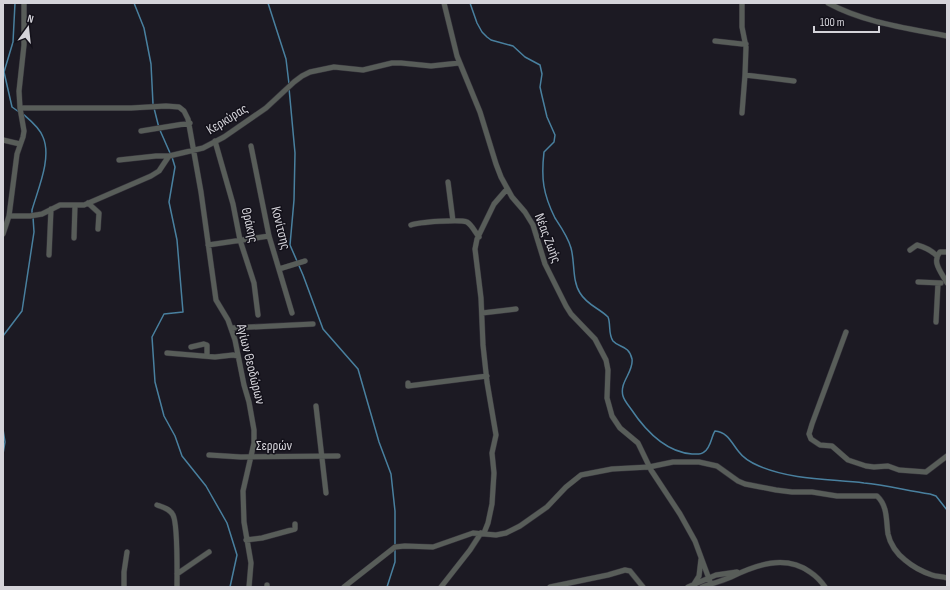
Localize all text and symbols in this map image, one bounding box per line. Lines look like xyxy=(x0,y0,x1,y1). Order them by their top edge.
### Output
north arrow xyxy=(8,8,48,48)
scale bar xyxy=(814,8,879,34)
text: N xyxy=(26,12,35,26)
text: 100 m xyxy=(820,15,845,30)
street label: Κερκύρας xyxy=(203,100,251,138)
street label: Κονίτσης xyxy=(267,205,295,251)
street label: Θράκης xyxy=(238,206,262,244)
street label: Νέας Ζωής xyxy=(531,211,565,265)
street label: Αγίων Θεοδώρων xyxy=(233,321,269,406)
street label: Σερρών xyxy=(256,437,293,454)

